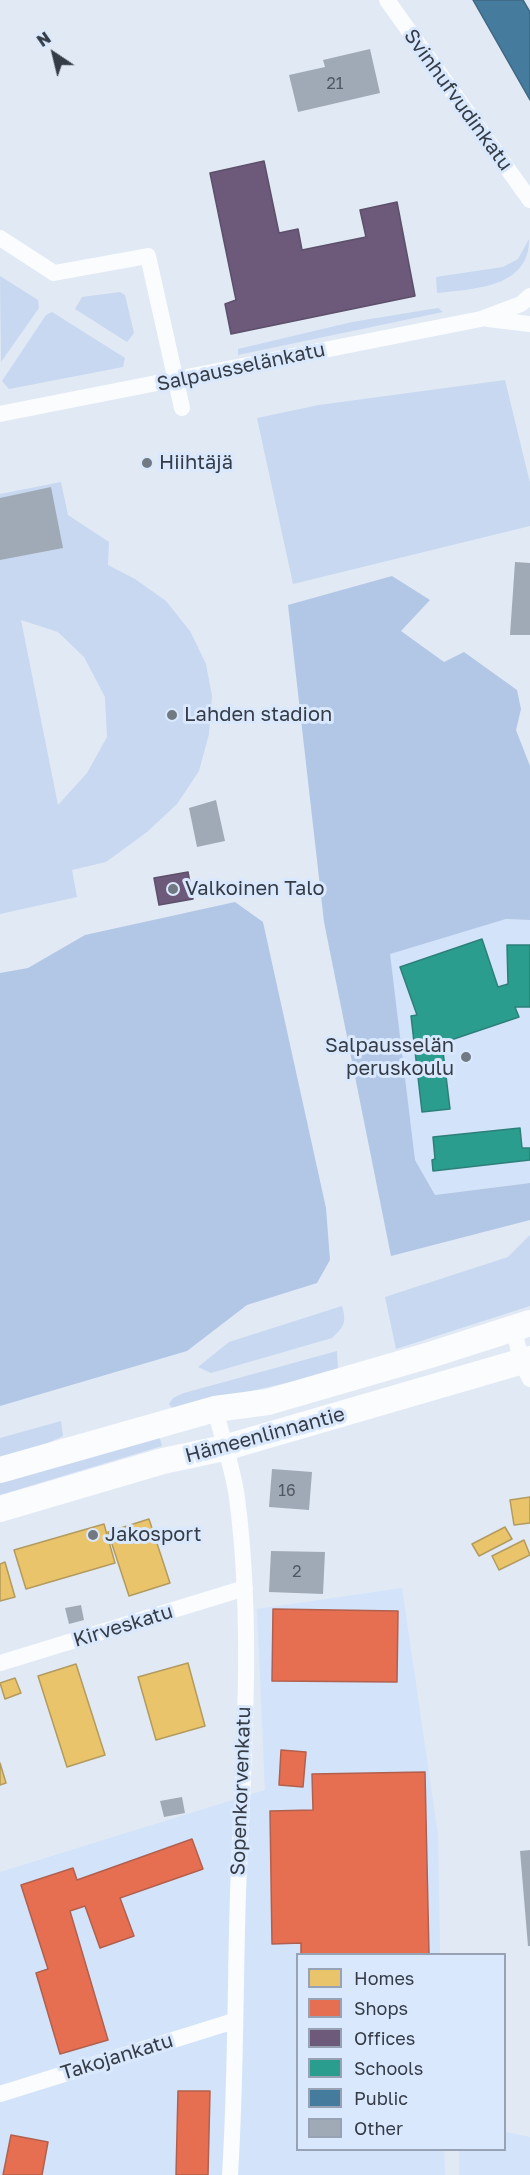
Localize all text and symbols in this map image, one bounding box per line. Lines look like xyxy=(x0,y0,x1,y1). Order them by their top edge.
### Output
north arrow xyxy=(24,24,84,84)
street label: Svinhufvudinkatu xyxy=(399,25,517,175)
text: N xyxy=(33,28,54,51)
house number: 21 xyxy=(326,74,344,94)
street label: Salpausselänkatu xyxy=(155,337,327,397)
place label: Hiihtäjä xyxy=(159,451,233,475)
marker: Hiihtäjä xyxy=(140,456,154,470)
place label: Lahden stadion xyxy=(184,703,332,727)
marker: Lahden stadion xyxy=(165,708,179,722)
place label: Valkoinen Talo xyxy=(185,877,324,901)
marker: Valkoinen Talo xyxy=(166,882,180,896)
place label: Salpausselän peruskoulu xyxy=(325,1034,454,1081)
marker: Salpausselän peruskoulu xyxy=(459,1050,473,1064)
street label: Hämeenlinnantie xyxy=(182,1402,348,1468)
house number: 16 xyxy=(278,1481,296,1501)
place label: Jakosport xyxy=(105,1523,201,1547)
marker: Jakosport xyxy=(86,1528,100,1542)
house number: 2 xyxy=(292,1562,302,1582)
street label: Kirveskatu xyxy=(70,1599,176,1653)
street label: Sopenkorvenkatu xyxy=(226,1706,256,1876)
legend xyxy=(296,1953,506,2151)
text: Homes xyxy=(354,1967,414,1989)
text: Shops xyxy=(354,1997,408,2019)
text: Offices xyxy=(354,2027,415,2049)
street label: Takojankatu xyxy=(58,2029,176,2085)
text: Schools xyxy=(354,2057,423,2079)
text: Public xyxy=(354,2087,408,2109)
text: Other xyxy=(354,2117,403,2139)

